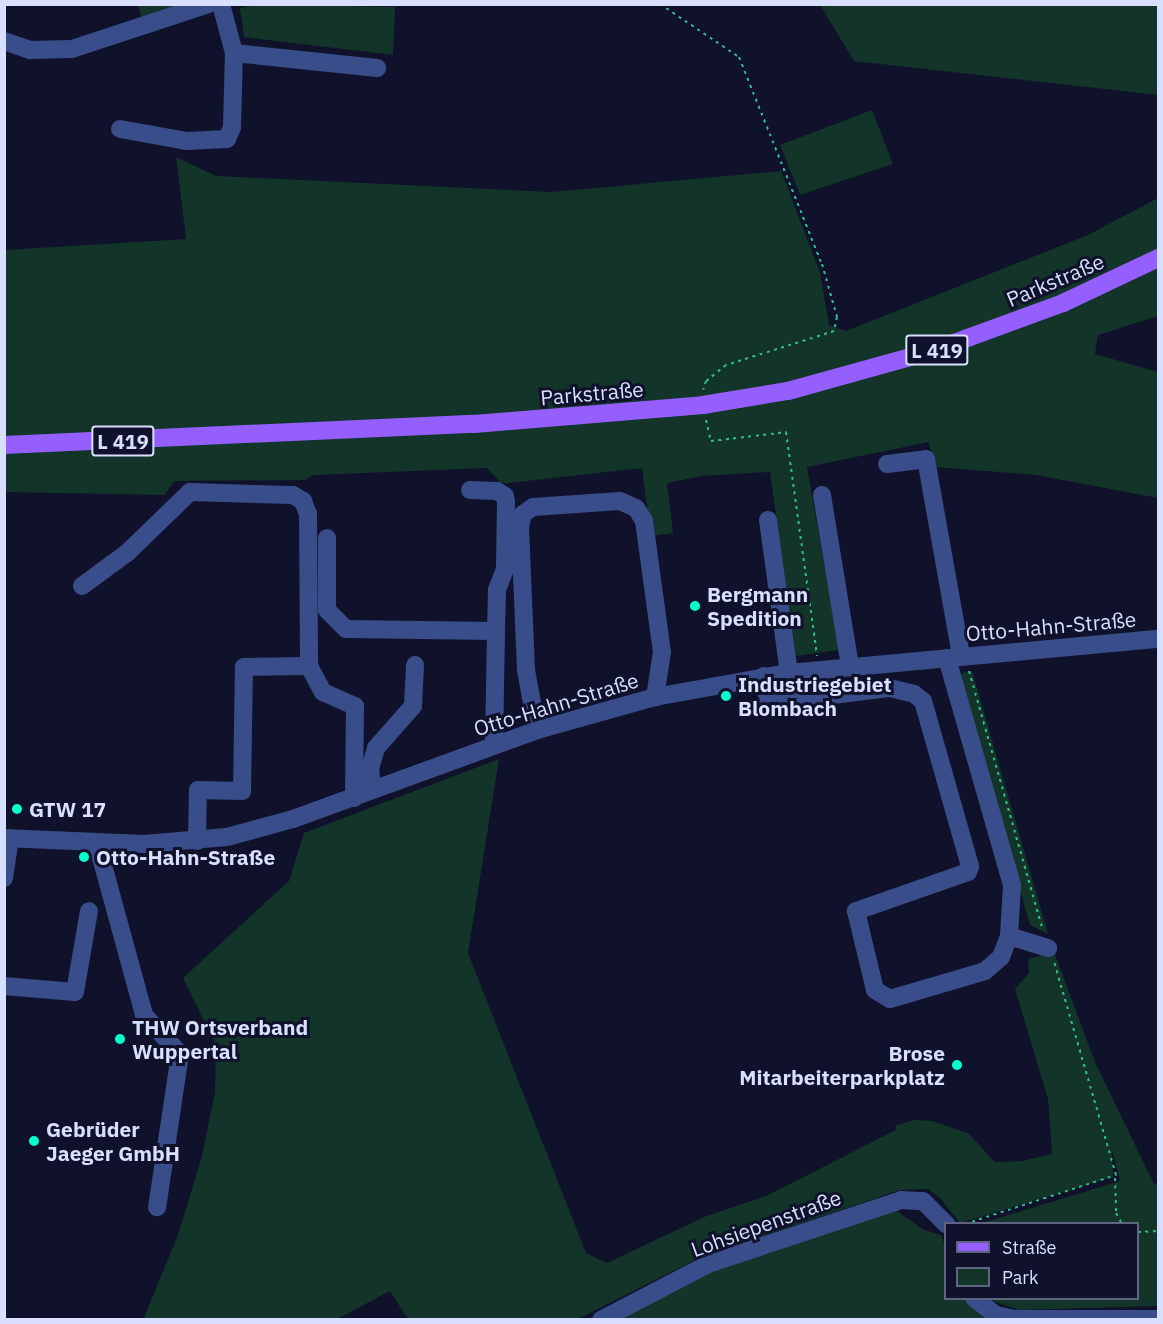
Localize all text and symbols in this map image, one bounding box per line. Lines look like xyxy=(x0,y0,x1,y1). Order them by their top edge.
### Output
street label: Parkstraße xyxy=(1002,248,1108,312)
road number: L 419 xyxy=(904,333,970,367)
street label: Parkstraße xyxy=(539,376,645,410)
road number: L 419 xyxy=(90,424,156,458)
place label: Bergmann Spedition xyxy=(707,581,808,631)
marker: Bergmann Spedition xyxy=(688,599,702,613)
street label: Otto-Hahn-Straße xyxy=(965,606,1137,646)
street label: Otto-Hahn-Straße xyxy=(471,667,641,741)
place label: Industriegebiet Blombach xyxy=(738,671,892,721)
marker: Industriegebiet Blombach xyxy=(719,689,733,703)
place label: GTW 17 xyxy=(29,796,106,822)
marker: GTW 17 xyxy=(10,802,24,816)
place label: Otto-Hahn-Straße xyxy=(96,844,275,870)
marker: Otto-Hahn-Straße xyxy=(77,850,91,864)
place label: THW Ortsverband Wuppertal xyxy=(132,1014,308,1064)
marker: THW Ortsverband Wuppertal xyxy=(113,1032,127,1046)
place label: Brose Mitarbeiterparkplatz xyxy=(739,1040,945,1090)
marker: Brose Mitarbeiterparkplatz xyxy=(950,1058,964,1072)
place label: Gebrüder Jaeger GmbH xyxy=(46,1116,180,1166)
marker: Gebrüder Jaeger GmbH xyxy=(27,1134,41,1148)
street label: Lohsiepenstraße xyxy=(688,1184,844,1262)
legend xyxy=(944,1222,1139,1300)
text: Straße xyxy=(1002,1236,1056,1259)
text: Park xyxy=(1002,1266,1038,1289)

